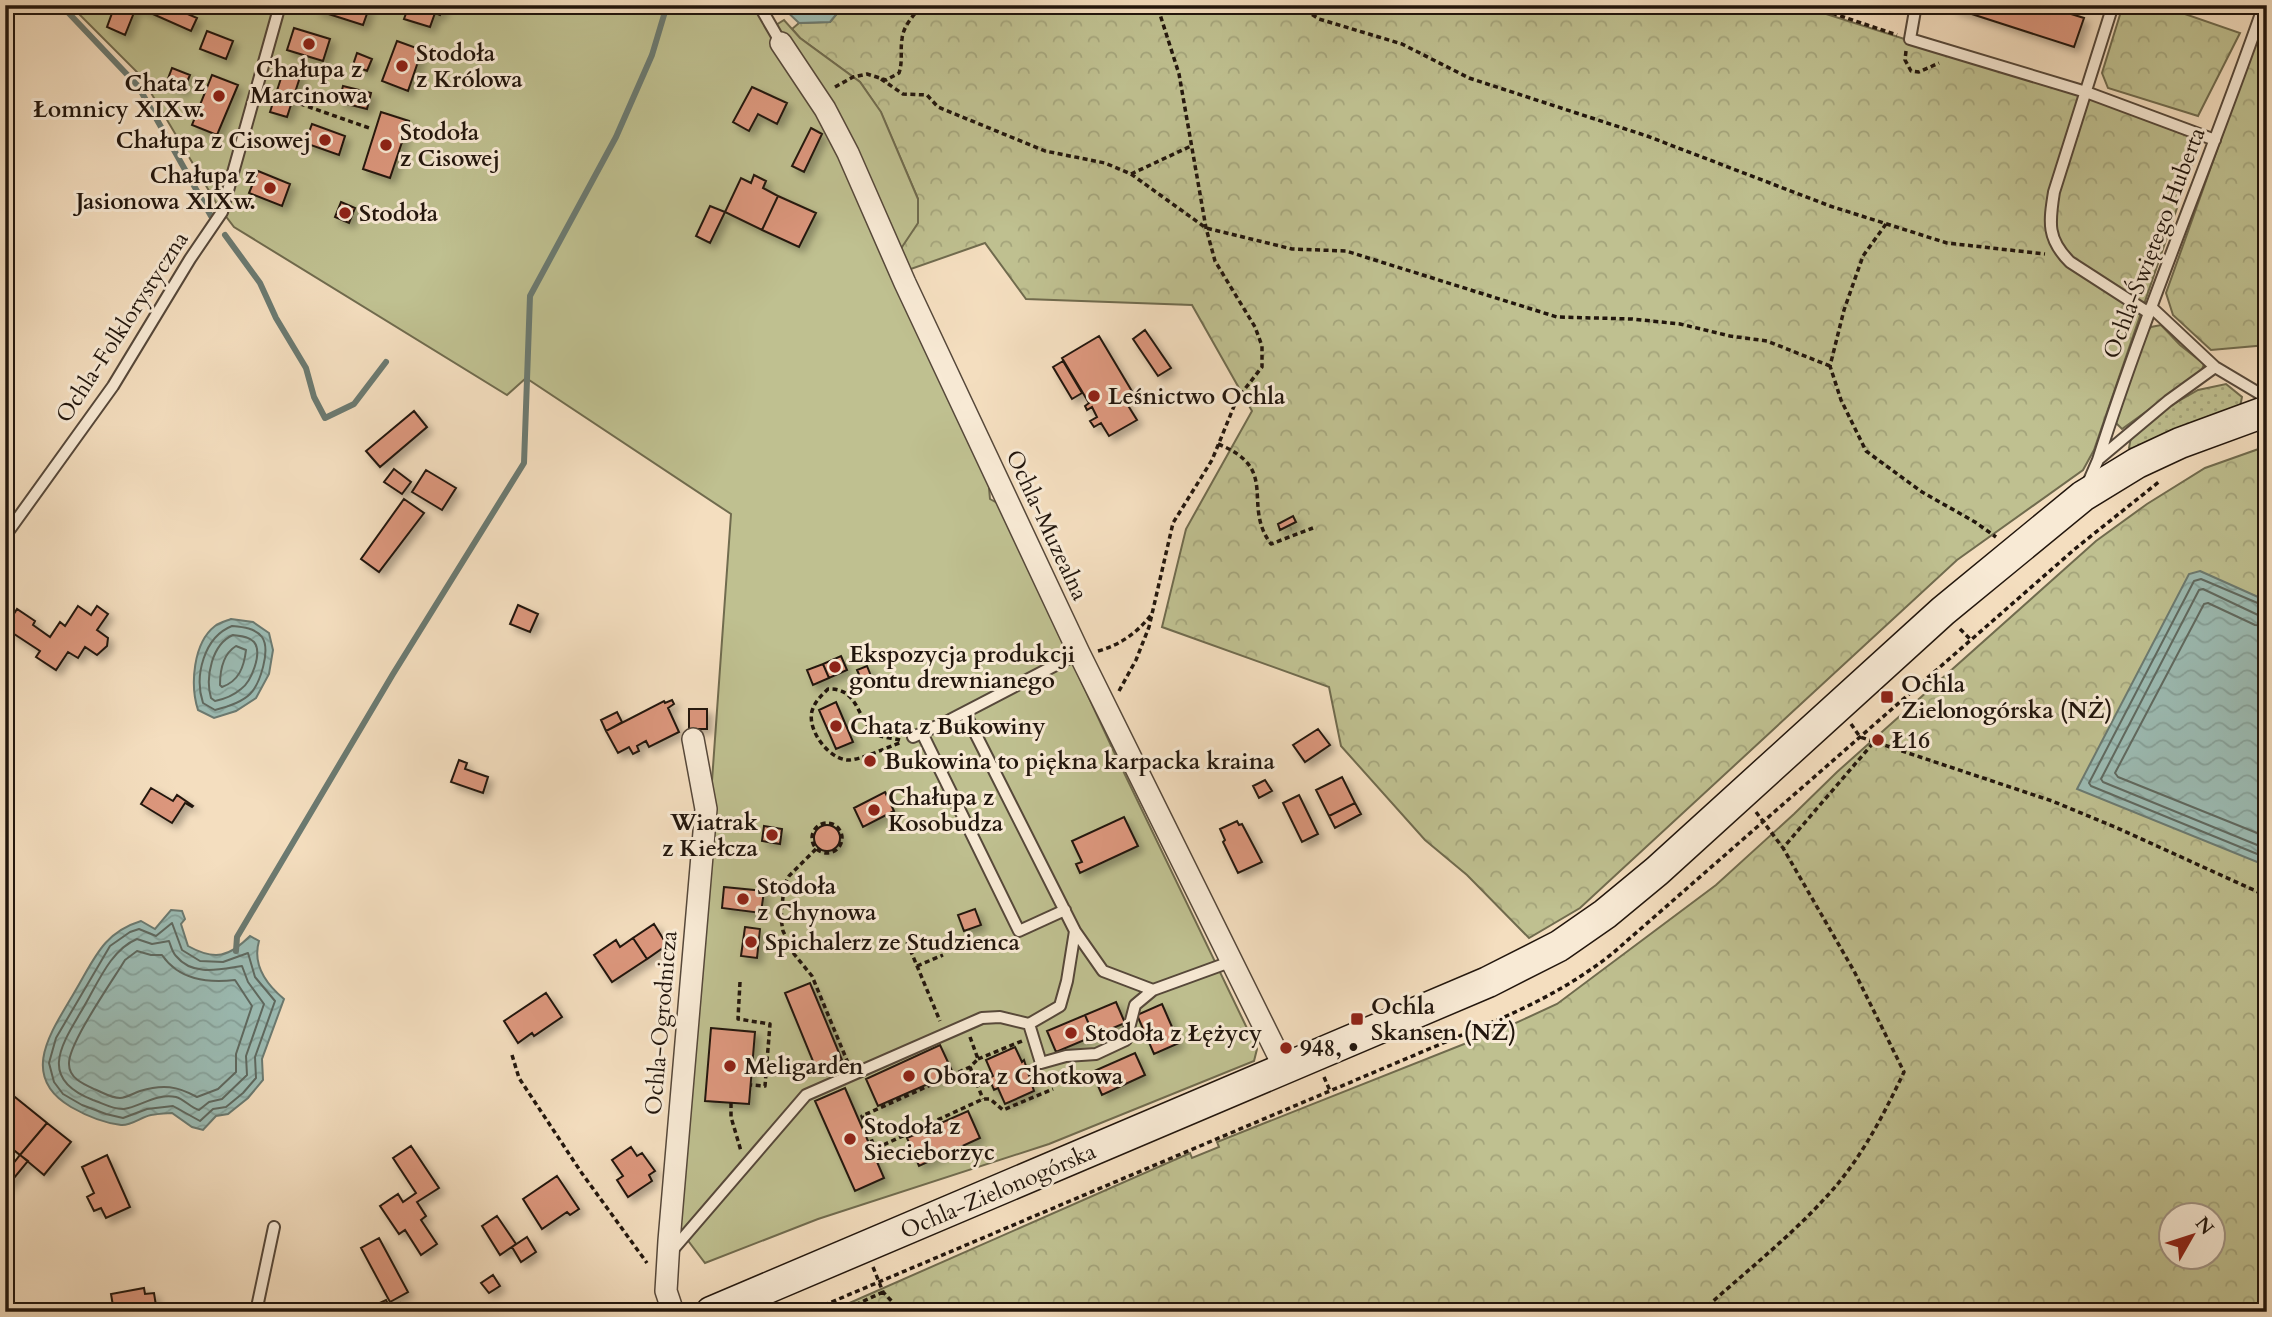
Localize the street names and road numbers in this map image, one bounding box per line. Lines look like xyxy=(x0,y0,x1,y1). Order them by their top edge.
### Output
street label: Ochla-Świętego Huberta xyxy=(2095,123,2212,363)
street label: Ochla-Folklorystyczna xyxy=(48,225,196,429)
street label: Ochla-Muzealna xyxy=(999,445,1095,605)
street label: Ochla-Ogrodnicza xyxy=(637,929,685,1117)
street label: Ochla-Zielonogórska xyxy=(895,1136,1101,1246)

